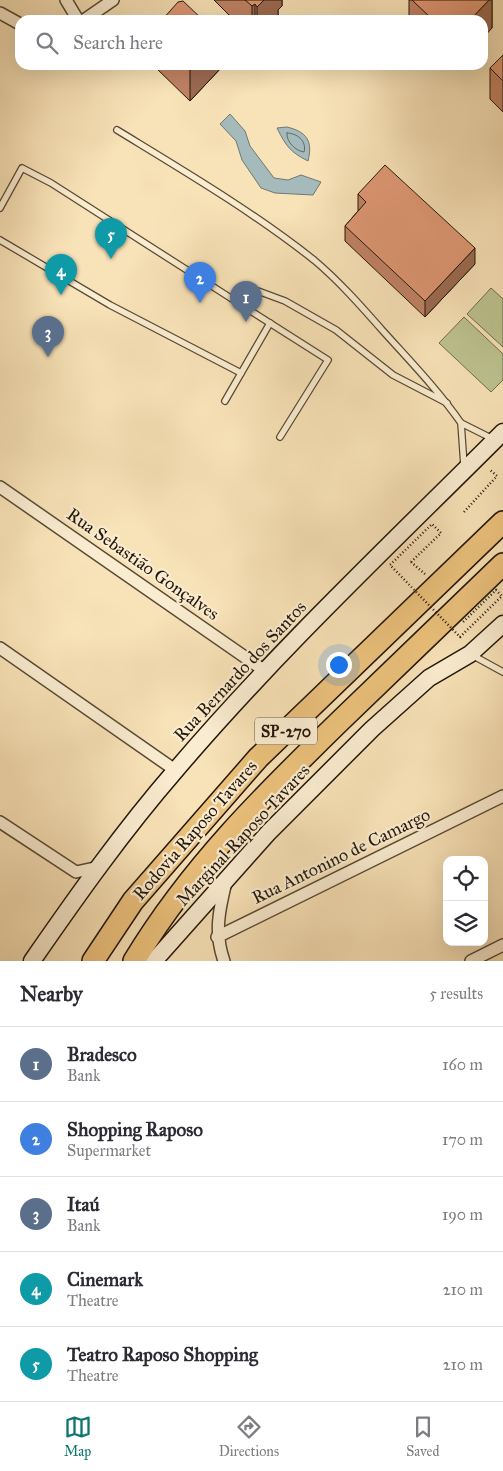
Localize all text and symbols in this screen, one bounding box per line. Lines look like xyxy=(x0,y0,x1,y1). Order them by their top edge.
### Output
search box xyxy=(15,15,488,70)
icon: search xyxy=(33,29,61,57)
text: Search here xyxy=(73,31,163,54)
pin: 5 xyxy=(95,218,127,259)
pin: 4 xyxy=(45,254,77,295)
pin: 2 xyxy=(184,262,216,303)
pin: 1 xyxy=(230,281,262,322)
pin: 3 xyxy=(32,316,64,357)
street label: Rua Sebastião Gonçalves xyxy=(63,503,223,625)
street label: Rua Bernardo dos Santos xyxy=(169,596,311,746)
your location xyxy=(326,652,352,678)
road number: SP-270 xyxy=(255,718,317,744)
street label: Rodovia Raposo Tavares xyxy=(128,755,262,905)
street label: Marginal Raposo Tavares xyxy=(172,759,315,911)
street label: Rua Antonino de Camargo xyxy=(248,803,434,910)
map controls xyxy=(443,856,488,946)
button: locate xyxy=(443,856,488,901)
button: layers xyxy=(443,901,488,946)
text: Nearby xyxy=(20,981,83,1007)
text: 5 results xyxy=(429,984,483,1003)
text: Bradesco xyxy=(67,1043,137,1066)
text: 1 xyxy=(33,1055,39,1074)
text: 160 m xyxy=(442,1055,483,1074)
text: Bank xyxy=(67,1066,100,1085)
text: Shopping Raposo xyxy=(67,1118,203,1141)
text: 2 xyxy=(32,1130,40,1149)
text: 170 m xyxy=(442,1130,483,1149)
text: Supermarket xyxy=(67,1141,151,1160)
text: Itaú xyxy=(67,1193,100,1216)
text: 3 xyxy=(33,1205,39,1224)
text: 190 m xyxy=(442,1205,483,1224)
text: Bank xyxy=(67,1216,100,1235)
text: Cinemark xyxy=(67,1268,143,1291)
text: 4 xyxy=(32,1280,40,1299)
text: 210 m xyxy=(443,1280,483,1299)
text: Theatre xyxy=(67,1291,118,1310)
text: Teatro Raposo Shopping xyxy=(67,1343,258,1366)
text: 5 xyxy=(32,1355,40,1374)
text: 210 m xyxy=(443,1355,483,1374)
text: Theatre xyxy=(67,1366,118,1385)
tab: Map xyxy=(64,1413,92,1460)
tab: Directions xyxy=(219,1413,279,1460)
tab: Saved xyxy=(406,1413,439,1460)

